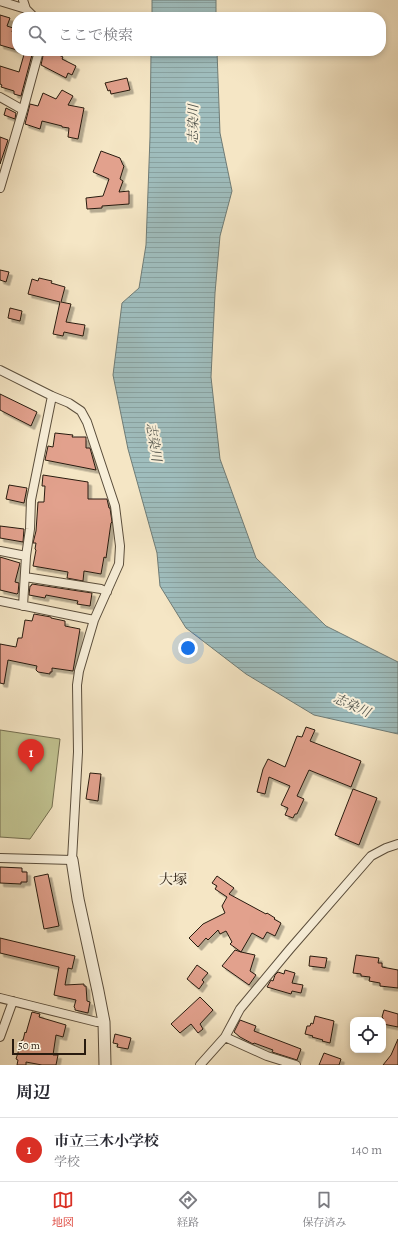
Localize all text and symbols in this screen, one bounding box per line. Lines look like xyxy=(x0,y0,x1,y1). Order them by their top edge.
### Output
search box xyxy=(12,12,386,56)
icon: search xyxy=(26,23,48,45)
text: ここで検索 xyxy=(58,25,133,45)
water label: 志染川 xyxy=(184,102,202,144)
water label: 志染川 xyxy=(143,421,166,465)
your location xyxy=(178,638,198,658)
water label: 志染川 xyxy=(331,689,375,722)
pin: 1 xyxy=(18,739,44,772)
district label: 大塚 xyxy=(159,870,187,889)
map controls xyxy=(350,1017,386,1053)
button: locate xyxy=(350,1017,386,1053)
scale bar xyxy=(12,1037,86,1056)
text: 50 m xyxy=(18,1038,40,1053)
text: 周辺 xyxy=(16,1081,50,1104)
text: 市立三木小学校 xyxy=(54,1131,159,1151)
text: 1 xyxy=(27,1141,31,1158)
text: 140 m xyxy=(351,1141,382,1158)
text: 学校 xyxy=(54,1153,80,1170)
tab: 地図 xyxy=(52,1189,74,1230)
tab: 経路 xyxy=(177,1189,199,1230)
tab: 保存済み xyxy=(302,1189,346,1230)

